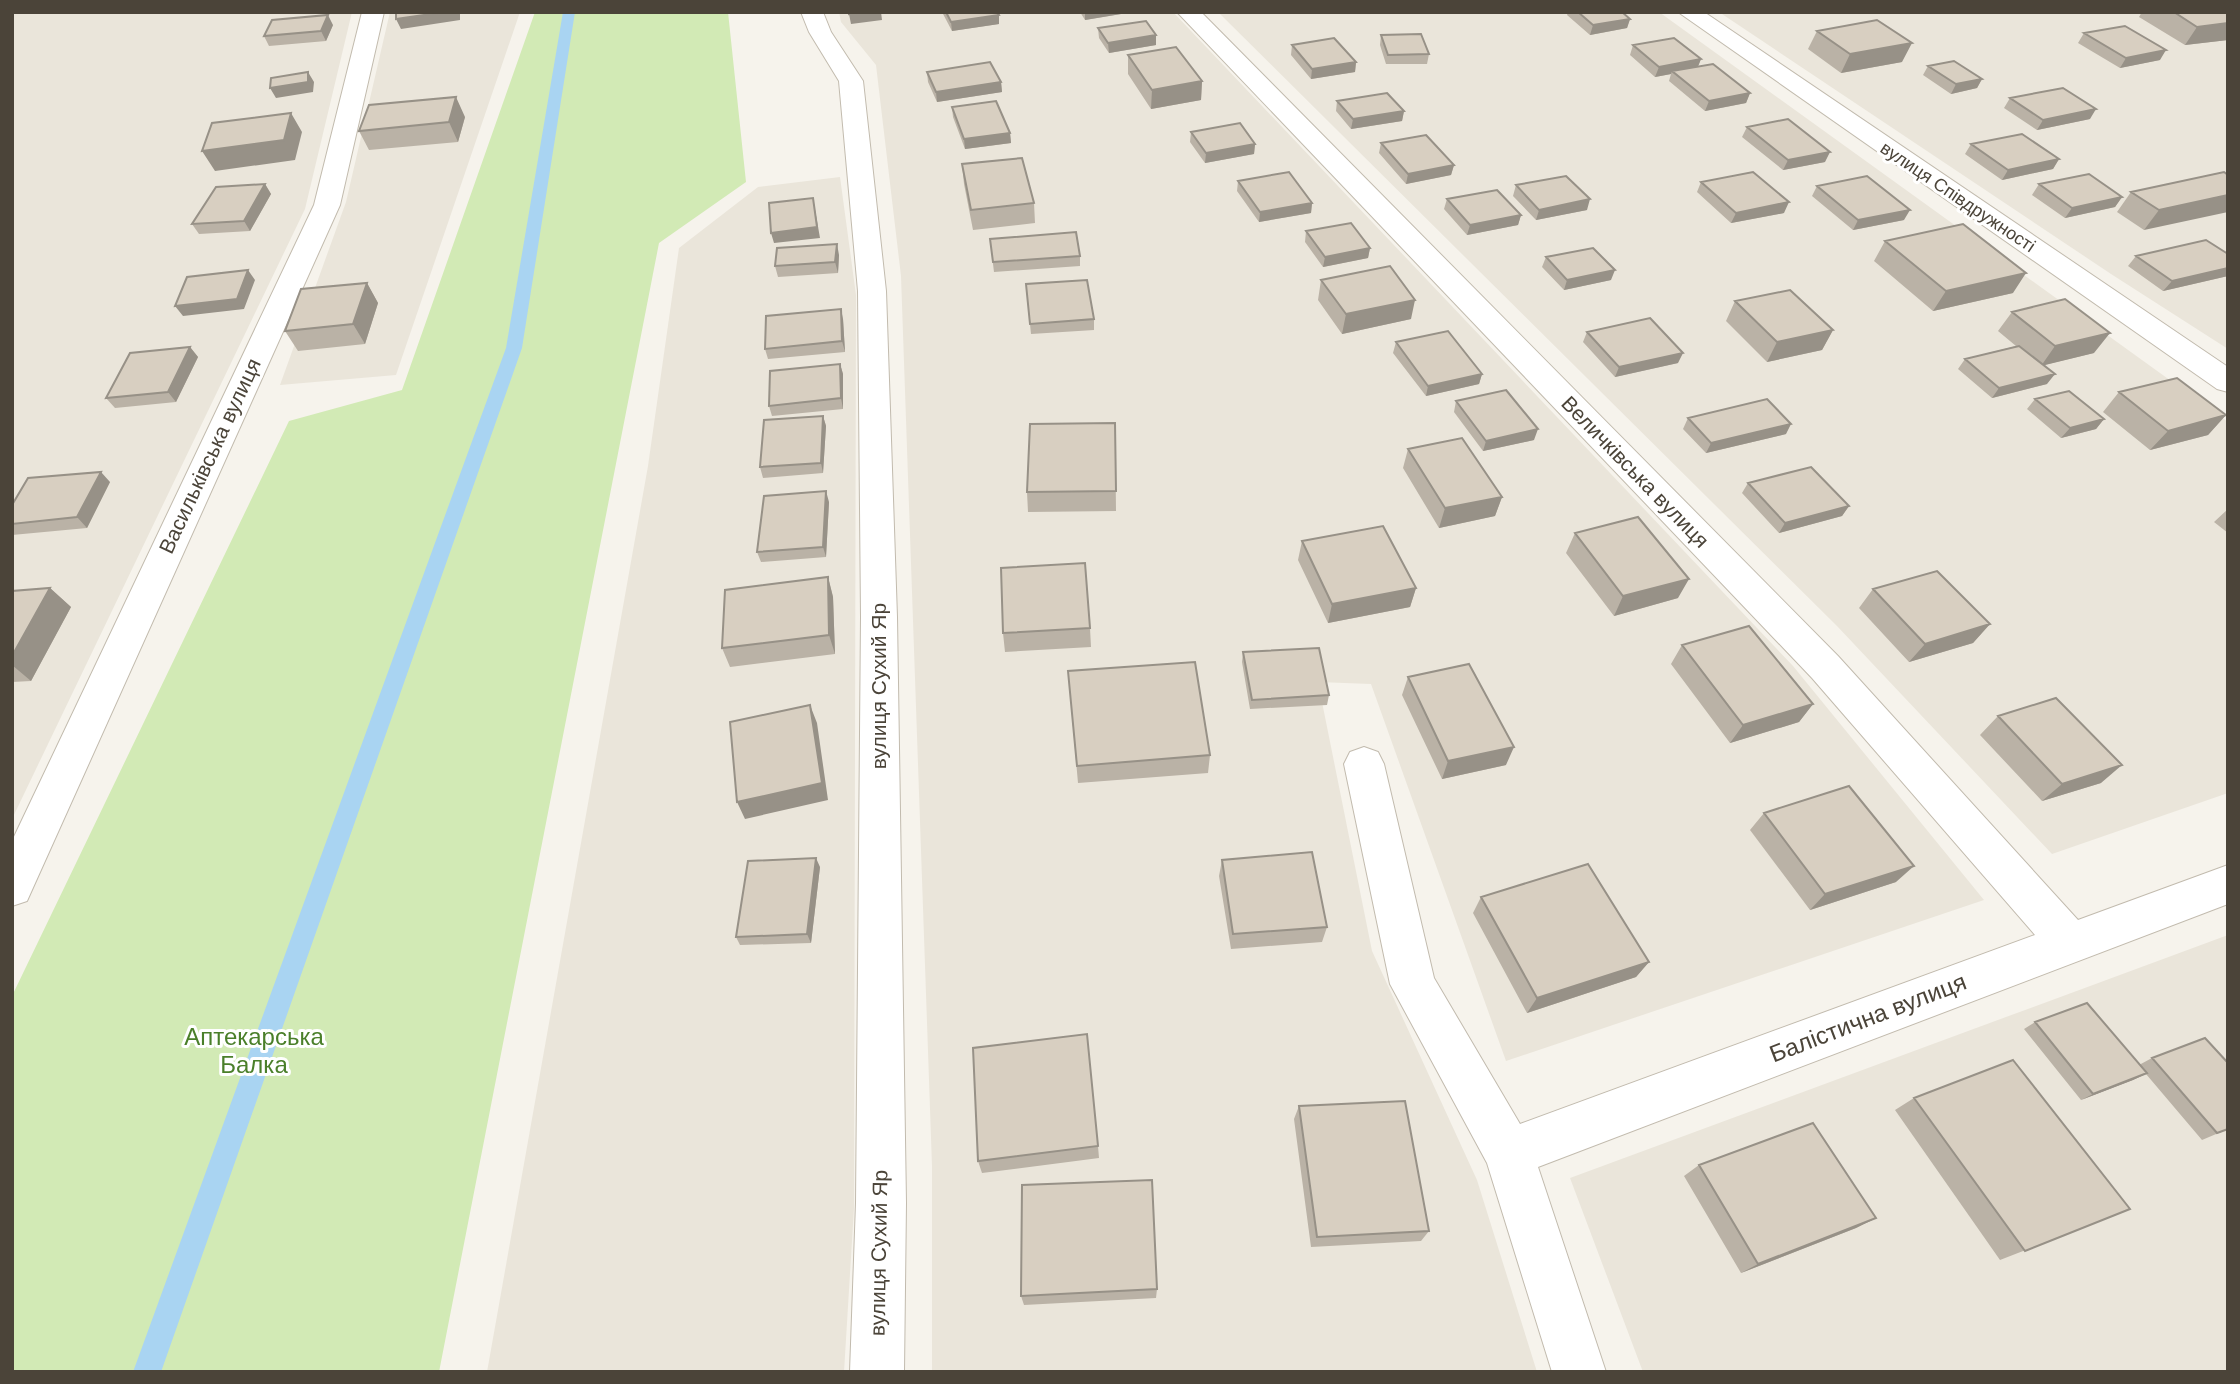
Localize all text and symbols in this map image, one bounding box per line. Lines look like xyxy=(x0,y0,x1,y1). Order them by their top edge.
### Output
street label: вулиця Співдружності xyxy=(1877,138,2039,256)
street label: Васильківська вулиця xyxy=(154,355,265,557)
street label: Величківська вулиця xyxy=(1557,391,1714,552)
street label: вулиця Сухий Яр xyxy=(867,603,890,769)
street label: Балістична вулиця xyxy=(1766,968,1970,1067)
park label: Аптекарська Балка xyxy=(184,1023,324,1078)
street label: вулиця Сухий Яр xyxy=(866,1170,891,1336)

